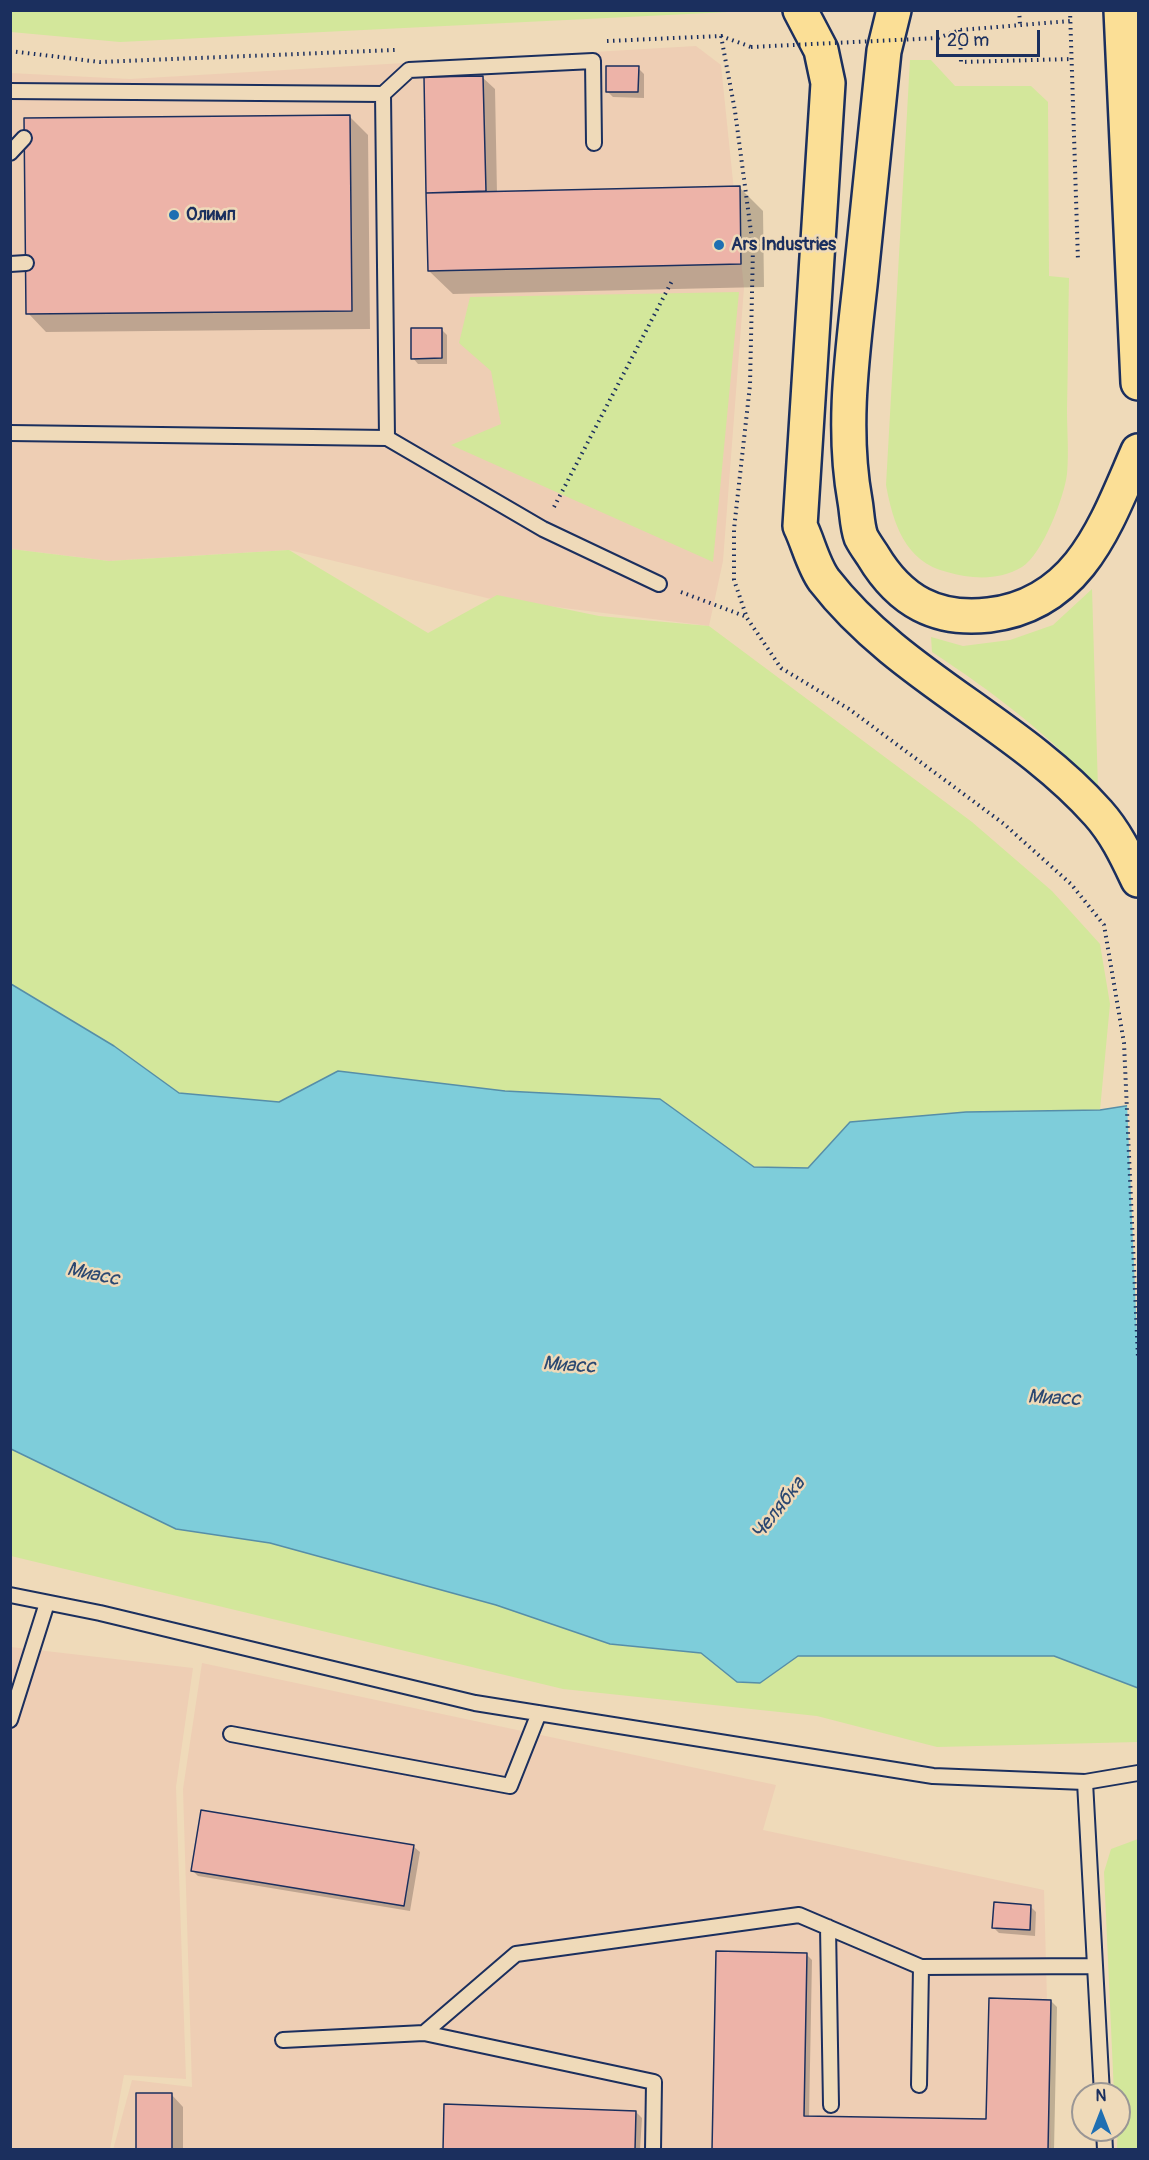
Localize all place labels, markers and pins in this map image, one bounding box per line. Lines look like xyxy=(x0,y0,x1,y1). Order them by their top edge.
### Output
place label: Олимп xyxy=(186,204,236,226)
marker: Олимп xyxy=(167,208,181,222)
place label: Ars Industries xyxy=(731,234,836,256)
marker: Ars Industries xyxy=(712,238,726,252)

